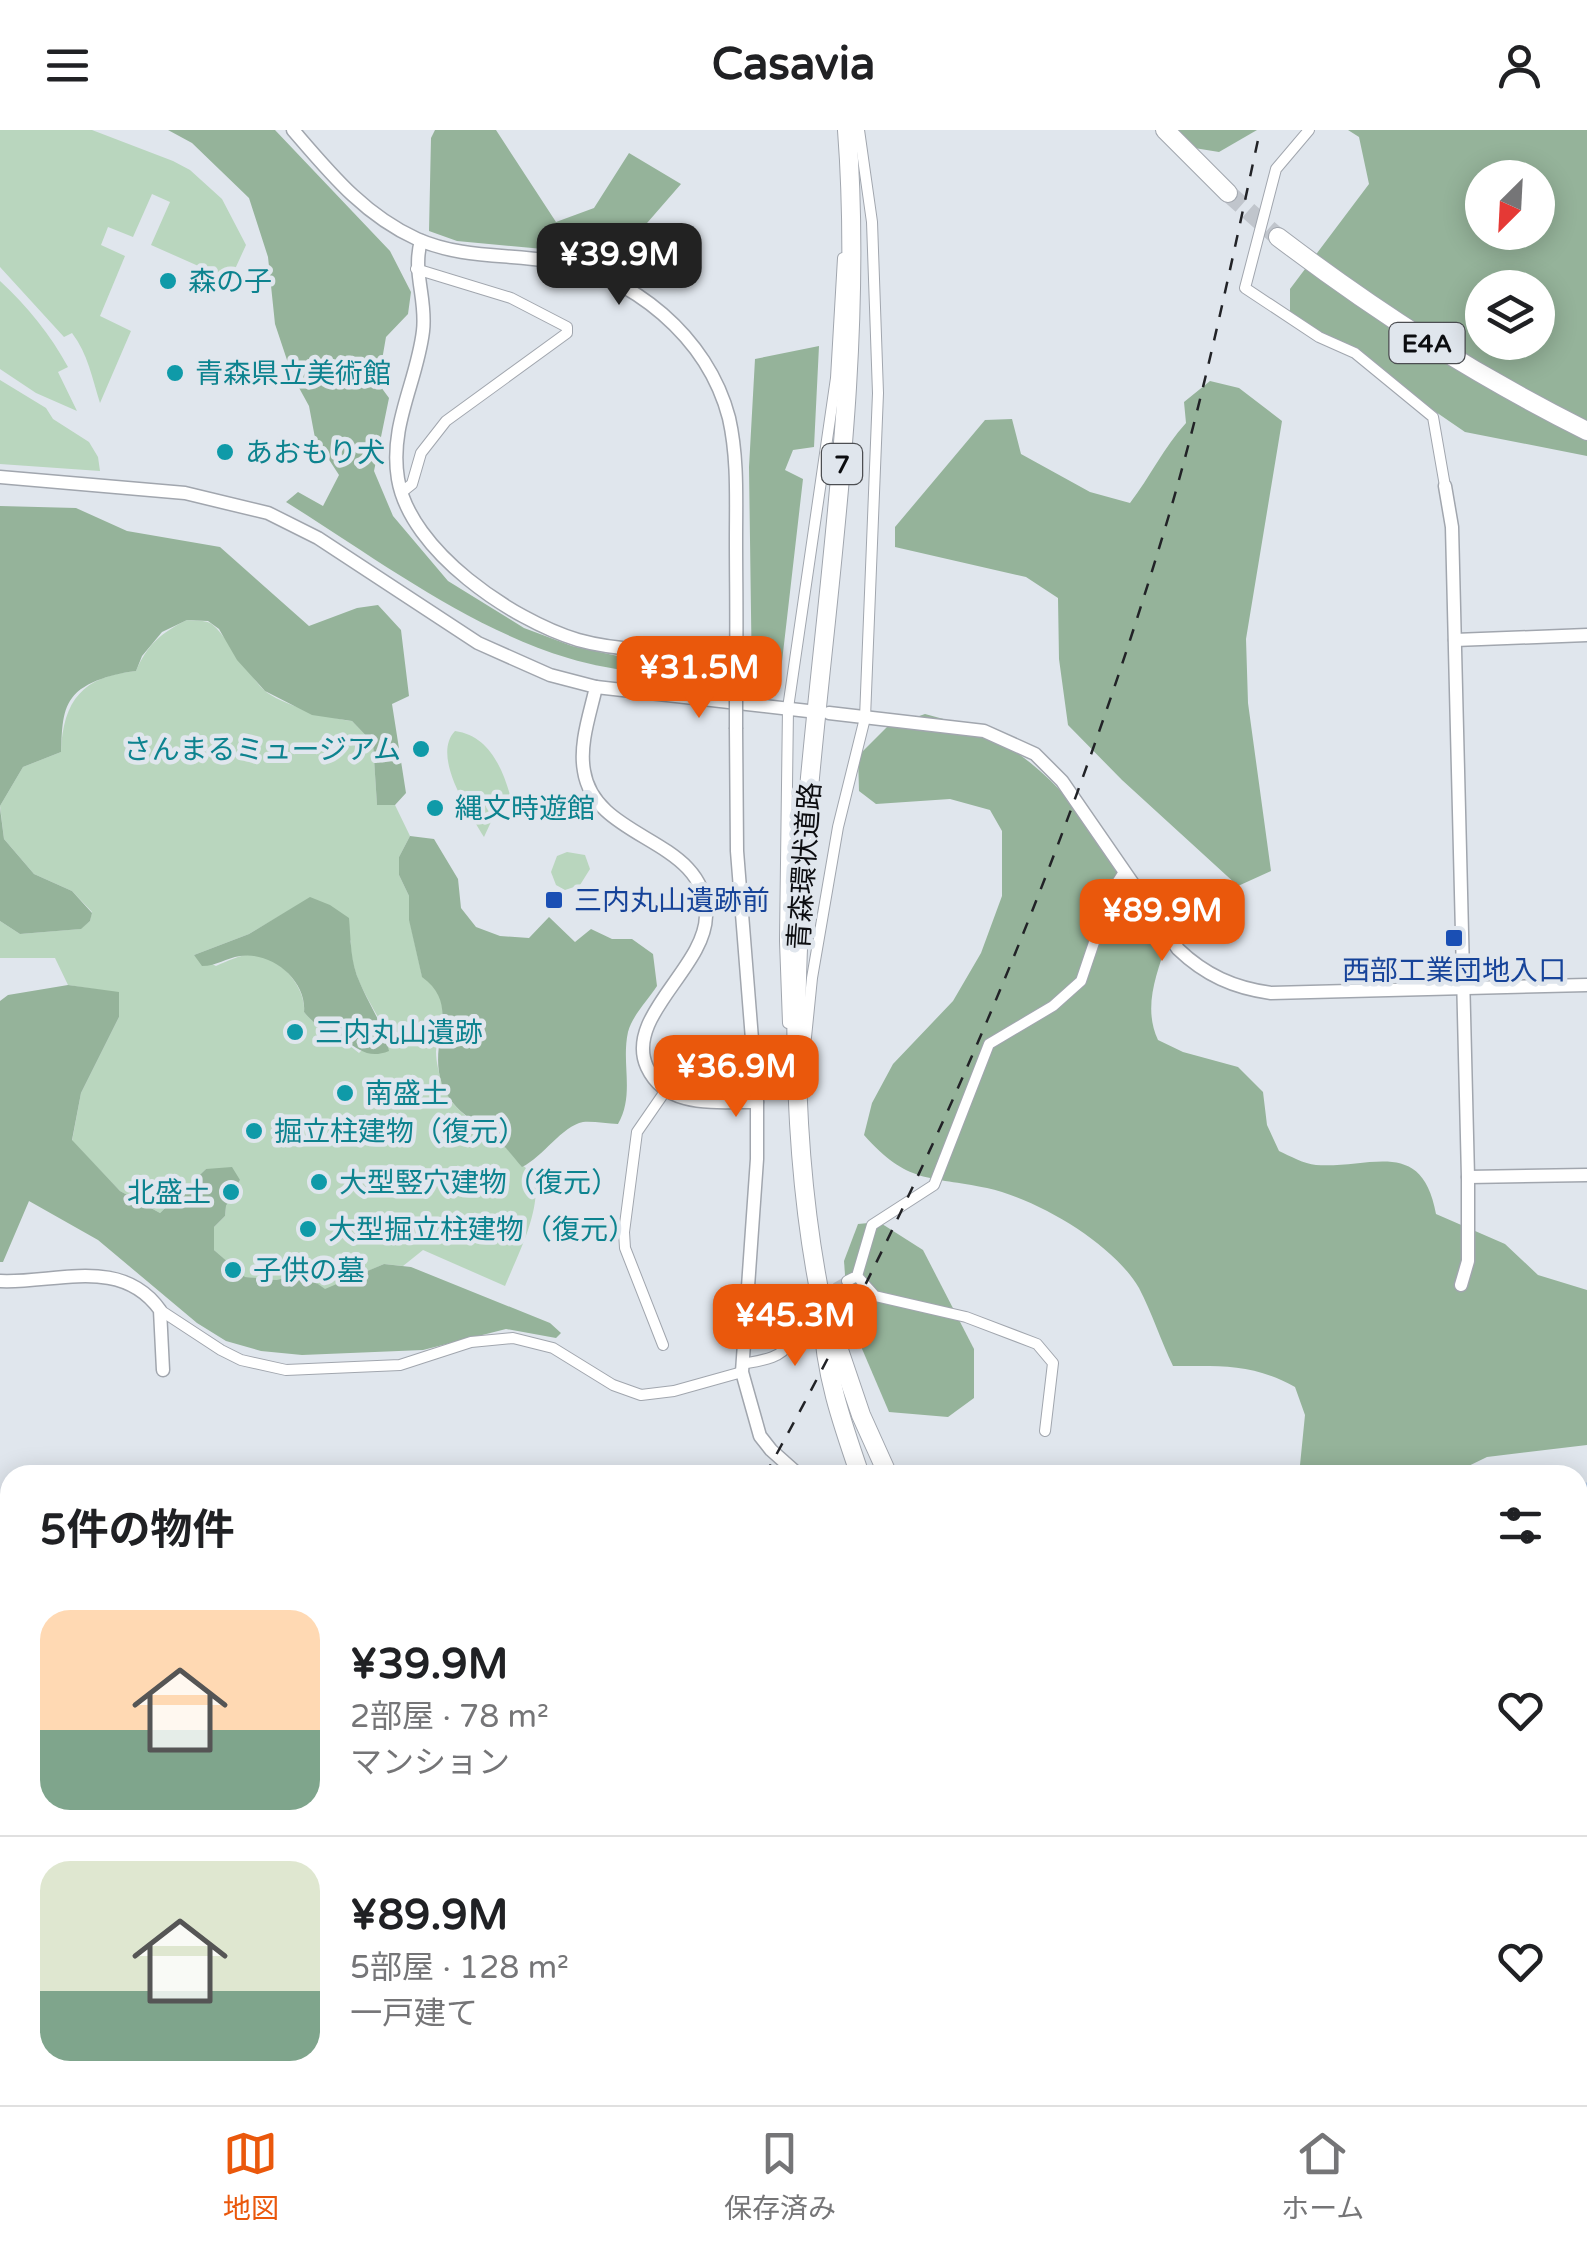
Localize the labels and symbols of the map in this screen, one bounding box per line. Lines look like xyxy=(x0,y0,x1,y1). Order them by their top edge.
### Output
north arrow xyxy=(1465,160,1555,250)
pin: ¥39.9M xyxy=(538,223,700,308)
place label: 森の子 xyxy=(188,265,272,299)
marker: 森の子 xyxy=(157,270,179,292)
road number: E4A xyxy=(1390,323,1464,363)
place label: 青森県立美術館 xyxy=(195,357,391,391)
marker: 青森県立美術館 xyxy=(164,362,186,384)
place label: あおもり犬 xyxy=(245,436,385,470)
marker: あおもり犬 xyxy=(214,441,236,463)
road number: 7 xyxy=(822,444,862,484)
pin: ¥31.5M xyxy=(618,636,780,721)
place label: さんまるミュージアム xyxy=(124,733,401,767)
marker: さんまるミュージアム xyxy=(410,738,432,760)
street label: 青森環状道路 xyxy=(782,781,828,951)
place label: 縄文時遊館 xyxy=(455,792,595,826)
marker: 縄文時遊館 xyxy=(424,797,446,819)
pin: ¥89.9M xyxy=(1081,879,1243,964)
place label: 三内丸山遺跡前 xyxy=(574,884,770,918)
marker: 三内丸山遺跡前 xyxy=(543,889,565,911)
marker: 西部工業団地入口 xyxy=(1443,927,1465,949)
place label: 西部工業団地入口 xyxy=(1342,954,1566,988)
place label: 三内丸山遺跡 xyxy=(315,1016,483,1050)
marker: 三内丸山遺跡 xyxy=(284,1021,306,1043)
pin: ¥36.9M xyxy=(655,1035,817,1120)
place label: 南盛土 xyxy=(365,1077,449,1111)
marker: 南盛土 xyxy=(334,1082,356,1104)
place label: 掘立柱建物（復元） xyxy=(274,1115,526,1149)
marker: 掘立柱建物（復元） xyxy=(243,1120,265,1142)
place label: 大型竪穴建物（復元） xyxy=(339,1166,619,1200)
marker: 大型竪穴建物（復元） xyxy=(308,1171,330,1193)
place label: 北盛土 xyxy=(127,1176,211,1210)
marker: 北盛土 xyxy=(220,1181,242,1203)
place label: 大型掘立柱建物（復元） xyxy=(328,1213,636,1247)
marker: 大型掘立柱建物（復元） xyxy=(297,1218,319,1240)
place label: 子供の墓 xyxy=(253,1254,365,1288)
marker: 子供の墓 xyxy=(222,1259,244,1281)
pin: ¥45.3M xyxy=(714,1284,876,1369)

